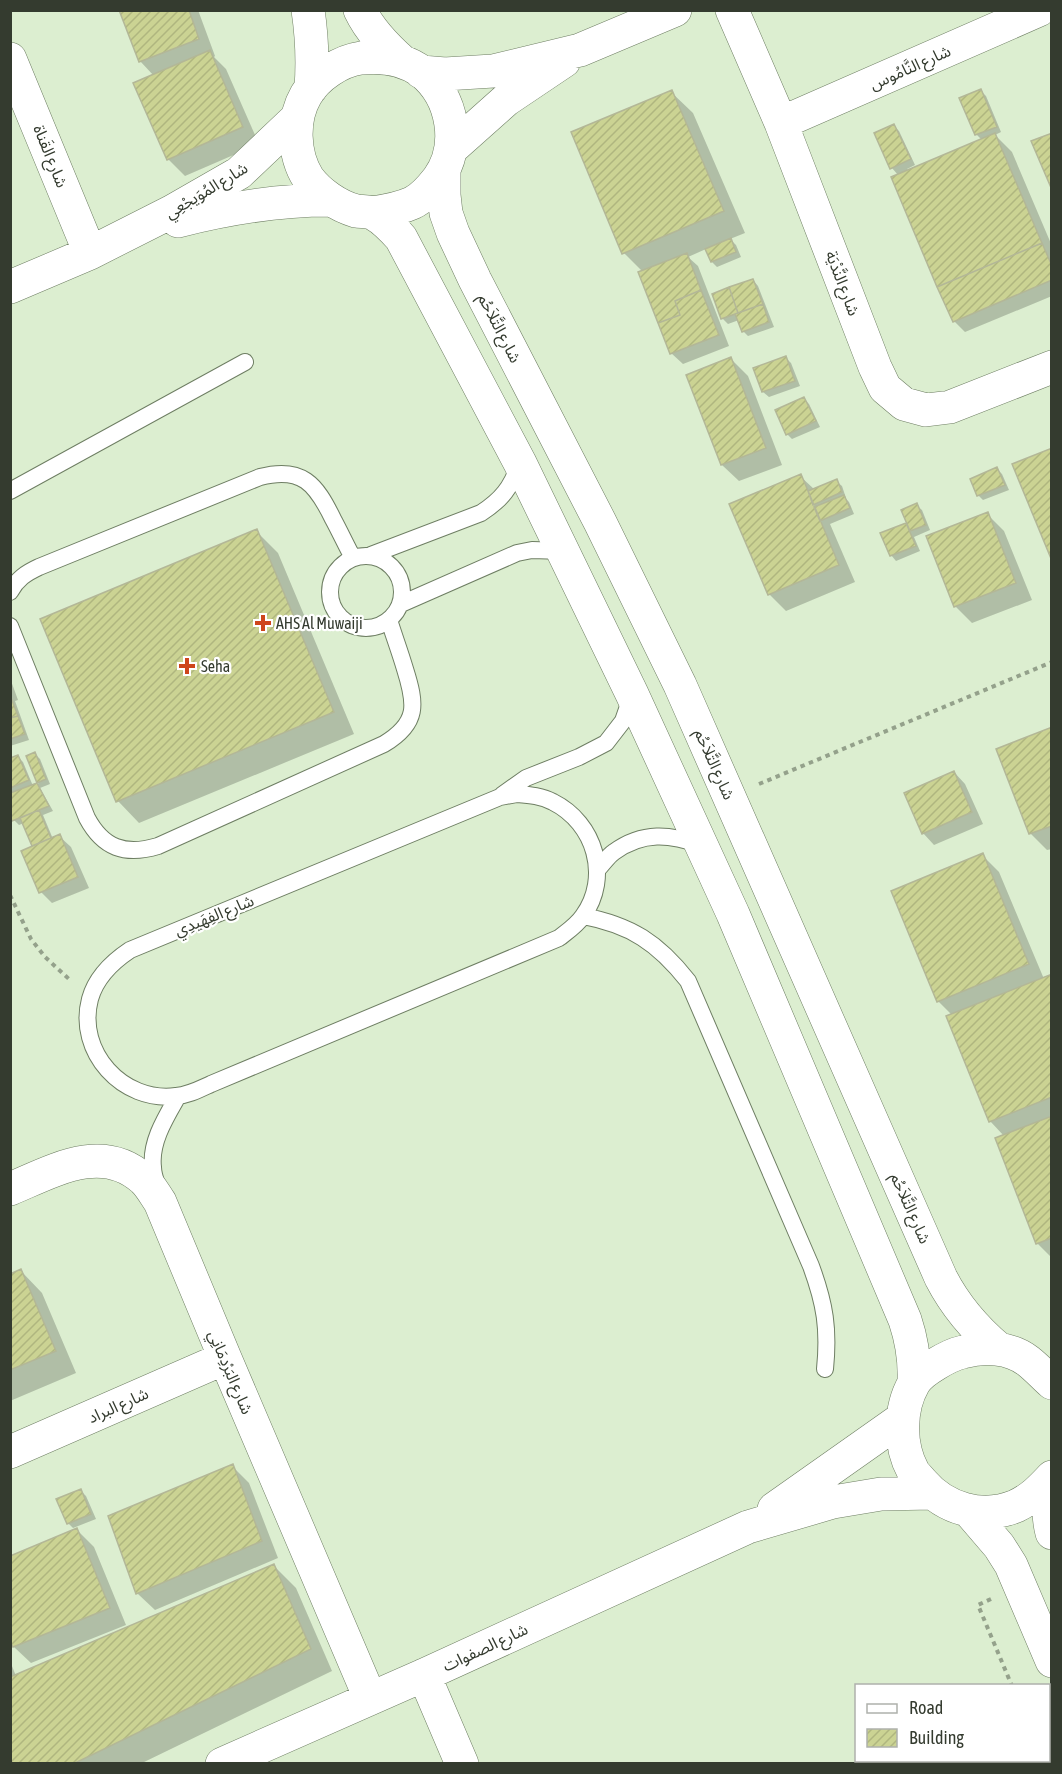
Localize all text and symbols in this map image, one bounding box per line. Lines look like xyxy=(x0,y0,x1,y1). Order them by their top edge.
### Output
street label: شارع النَّامُوس xyxy=(866,41,955,97)
street label: شارع القَناة xyxy=(27,122,72,191)
street label: شارع المُوَيجْعِي xyxy=(161,158,253,225)
street label: شارع النَّدْيَة xyxy=(819,248,864,319)
street label: شارع التَّلاَحُم xyxy=(471,290,526,367)
marker: AHS Al Muwaiji xyxy=(254,614,272,632)
place label: AHS Al Muwaiji xyxy=(276,614,363,633)
marker: Seha xyxy=(178,657,196,675)
place label: Seha xyxy=(201,657,230,675)
street label: شارع التَّلاَحُم xyxy=(688,726,739,804)
street label: شارع الفِهَيدِي xyxy=(172,891,258,943)
street label: شارع التَّلاَحُم xyxy=(884,1170,935,1248)
street label: شارع البَرْدِمَانِي xyxy=(202,1327,257,1418)
street label: شارع البراد xyxy=(85,1384,153,1430)
street label: شارع الصفوات xyxy=(440,1619,532,1678)
legend xyxy=(855,1684,1050,1762)
text: Road xyxy=(909,1697,943,1718)
text: Building xyxy=(909,1727,964,1748)

